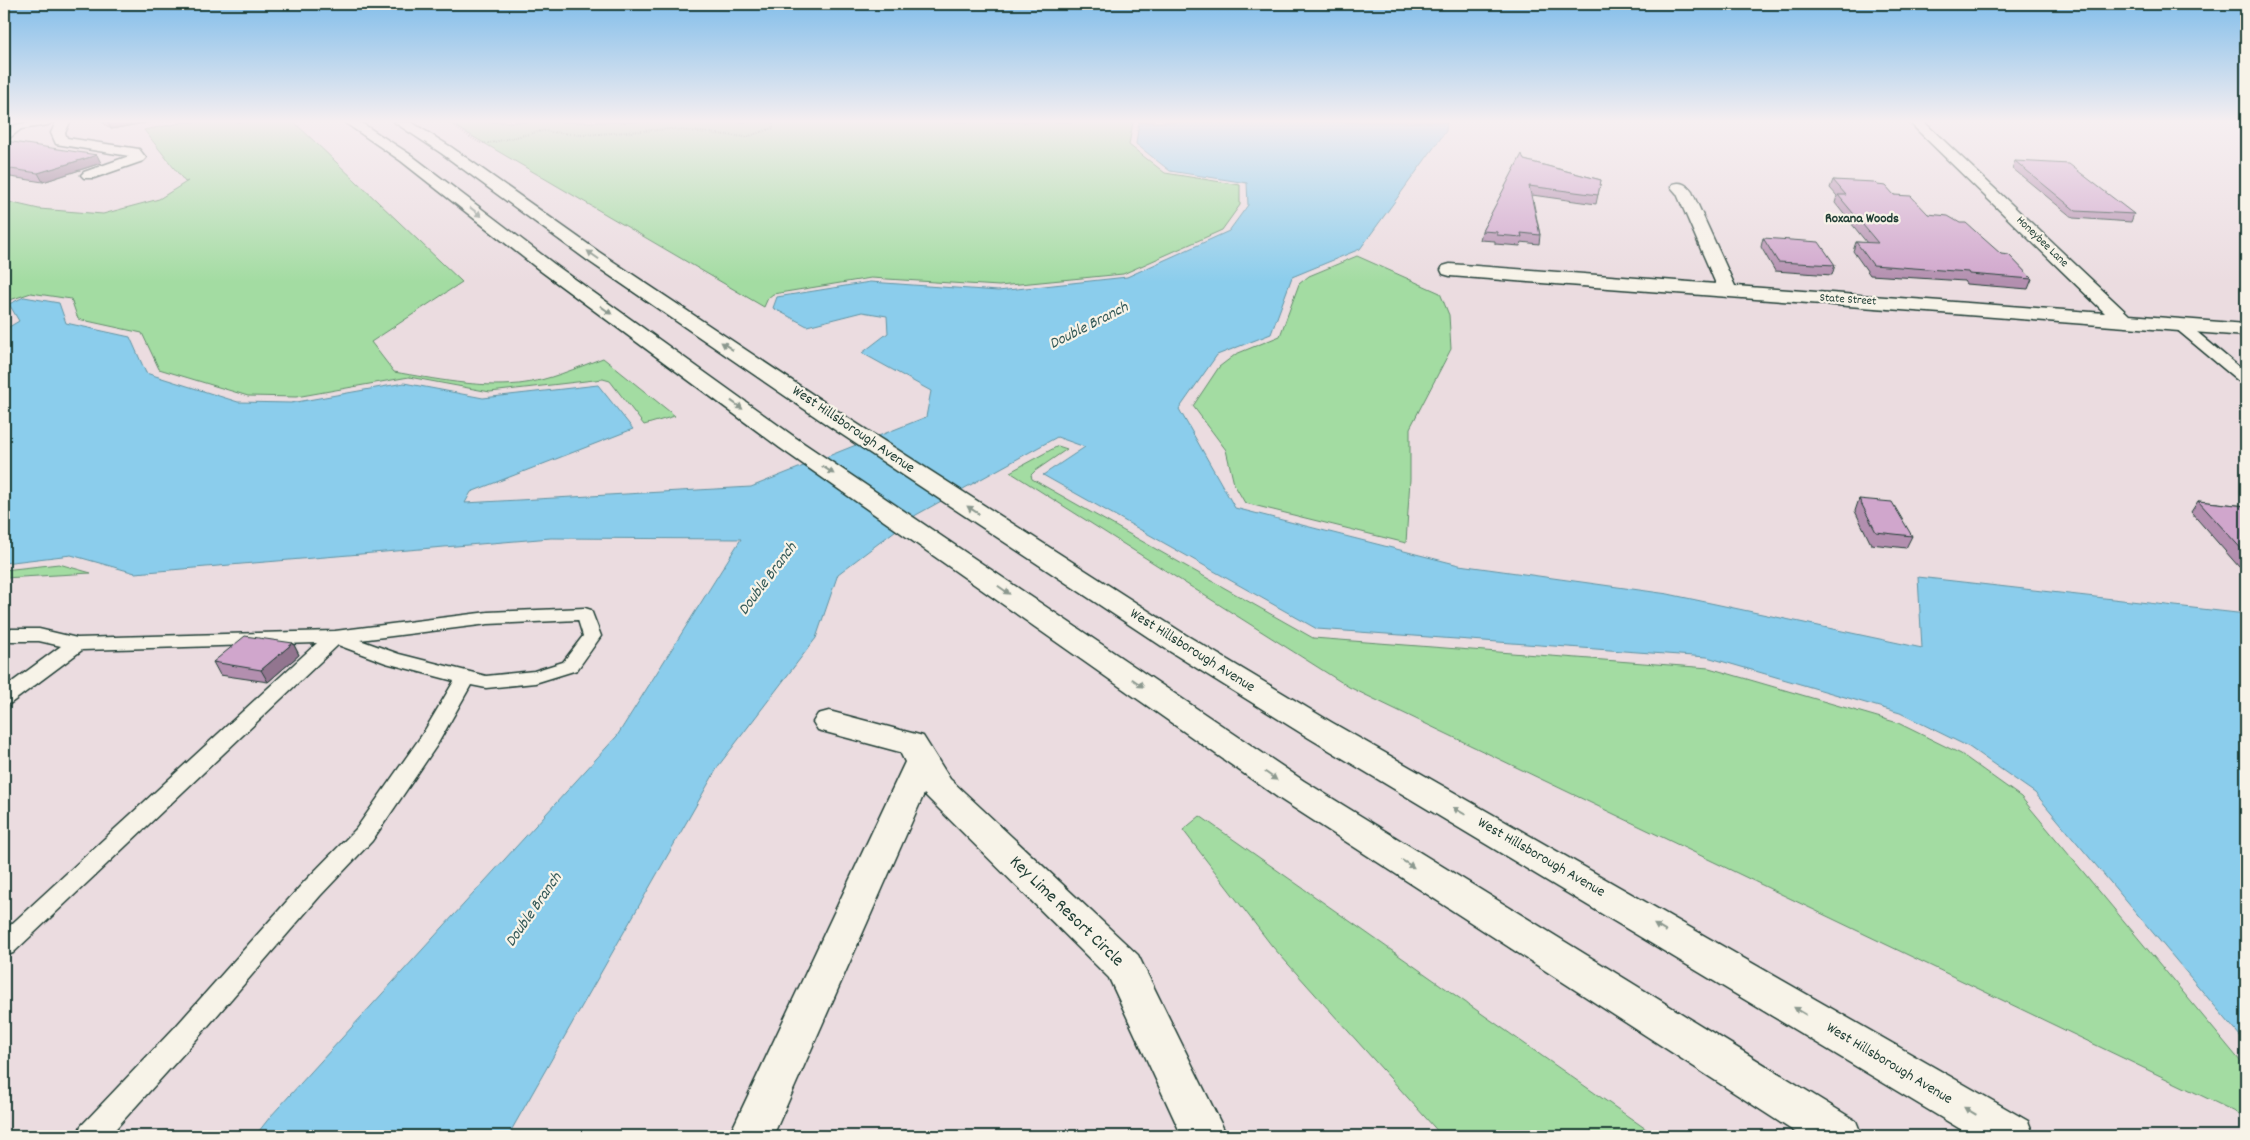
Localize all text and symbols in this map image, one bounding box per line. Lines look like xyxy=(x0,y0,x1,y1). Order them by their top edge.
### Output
one-way arrow xyxy=(469,207,483,217)
district label: Roxana Woods xyxy=(1825,209,1899,229)
street label: Honeybee Lane xyxy=(2012,213,2072,271)
one-way arrow xyxy=(586,250,600,260)
street label: State Street xyxy=(1819,290,1878,311)
water label: Double Branch xyxy=(1046,296,1133,356)
one-way arrow xyxy=(599,304,612,314)
one-way arrow xyxy=(721,341,734,351)
street label: West Hillsborough Avenue xyxy=(787,381,919,480)
one-way arrow xyxy=(730,400,744,410)
one-way arrow xyxy=(821,465,835,475)
one-way arrow xyxy=(967,505,980,515)
water label: Double Branch xyxy=(733,537,803,620)
one-way arrow xyxy=(997,585,1011,595)
street label: West Hillsborough Avenue xyxy=(1125,603,1259,699)
one-way arrow xyxy=(1131,678,1144,688)
one-way arrow xyxy=(1264,771,1278,781)
one-way arrow xyxy=(1453,806,1466,815)
street label: West Hillsborough Avenue xyxy=(1473,812,1609,904)
street label: Key Lime Resort Circle xyxy=(1003,851,1129,973)
one-way arrow xyxy=(1401,859,1414,868)
water label: Double Branch xyxy=(500,868,568,952)
one-way arrow xyxy=(1653,924,1666,933)
one-way arrow xyxy=(1792,1007,1807,1015)
street label: West Hillsborough Avenue xyxy=(1822,1017,1957,1111)
one-way arrow xyxy=(1963,1107,1976,1116)

